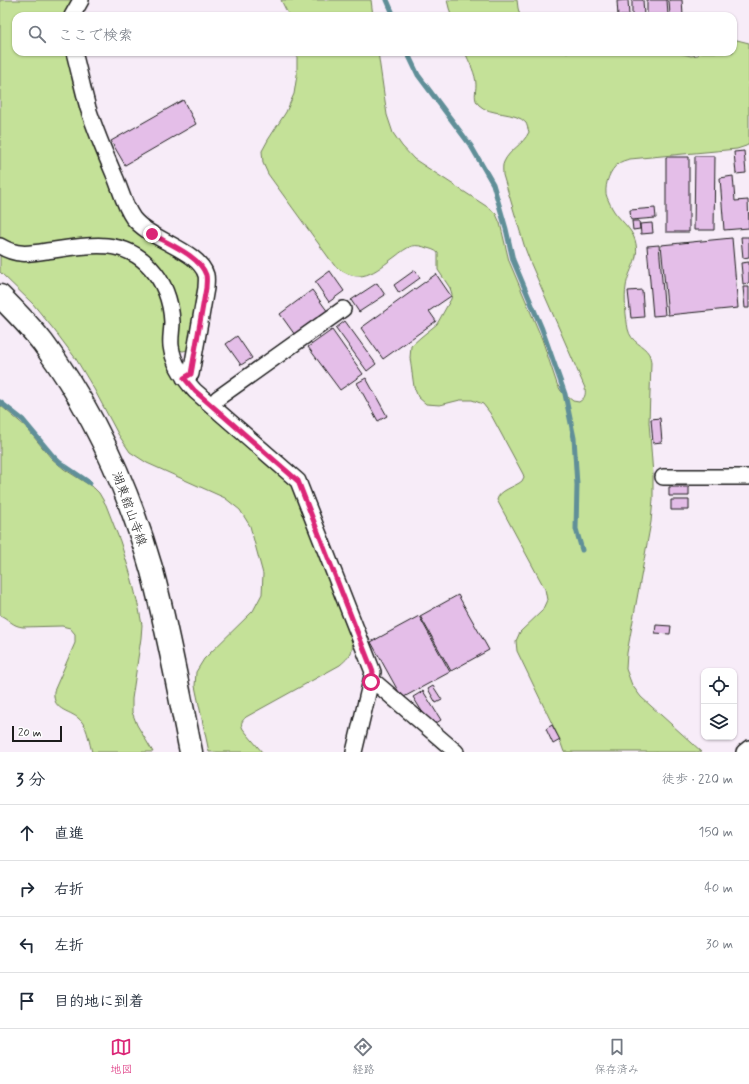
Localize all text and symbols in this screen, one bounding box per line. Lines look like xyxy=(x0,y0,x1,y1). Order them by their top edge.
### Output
search box xyxy=(12,12,737,56)
icon: search xyxy=(26,23,48,45)
text: ここで検索 xyxy=(58,26,133,46)
route end xyxy=(143,225,161,243)
street label: 湖東舘山寺線 xyxy=(108,469,151,549)
map controls xyxy=(701,668,737,740)
button: locate xyxy=(701,668,737,704)
route start xyxy=(362,673,380,691)
button: layers xyxy=(701,704,737,740)
scale bar xyxy=(12,724,62,743)
text: 20 m xyxy=(18,726,41,740)
text: 3 分 xyxy=(16,769,45,791)
text: 徒歩 · 220 m xyxy=(662,771,733,788)
icon: ahead xyxy=(16,822,38,844)
text: 直進 xyxy=(54,824,84,844)
text: 150 m xyxy=(699,824,733,841)
icon: right xyxy=(16,878,38,900)
text: 右折 xyxy=(54,880,84,900)
text: 40 m xyxy=(704,880,733,897)
icon: left xyxy=(16,934,38,956)
text: 左折 xyxy=(54,936,84,956)
text: 30 m xyxy=(706,936,733,953)
icon: arrive xyxy=(16,990,38,1012)
text: 目的地に到着 xyxy=(54,992,144,1012)
tab: 地図 xyxy=(110,1036,132,1077)
tab: 経路 xyxy=(352,1036,374,1077)
tab: 保存済み xyxy=(595,1036,639,1077)

